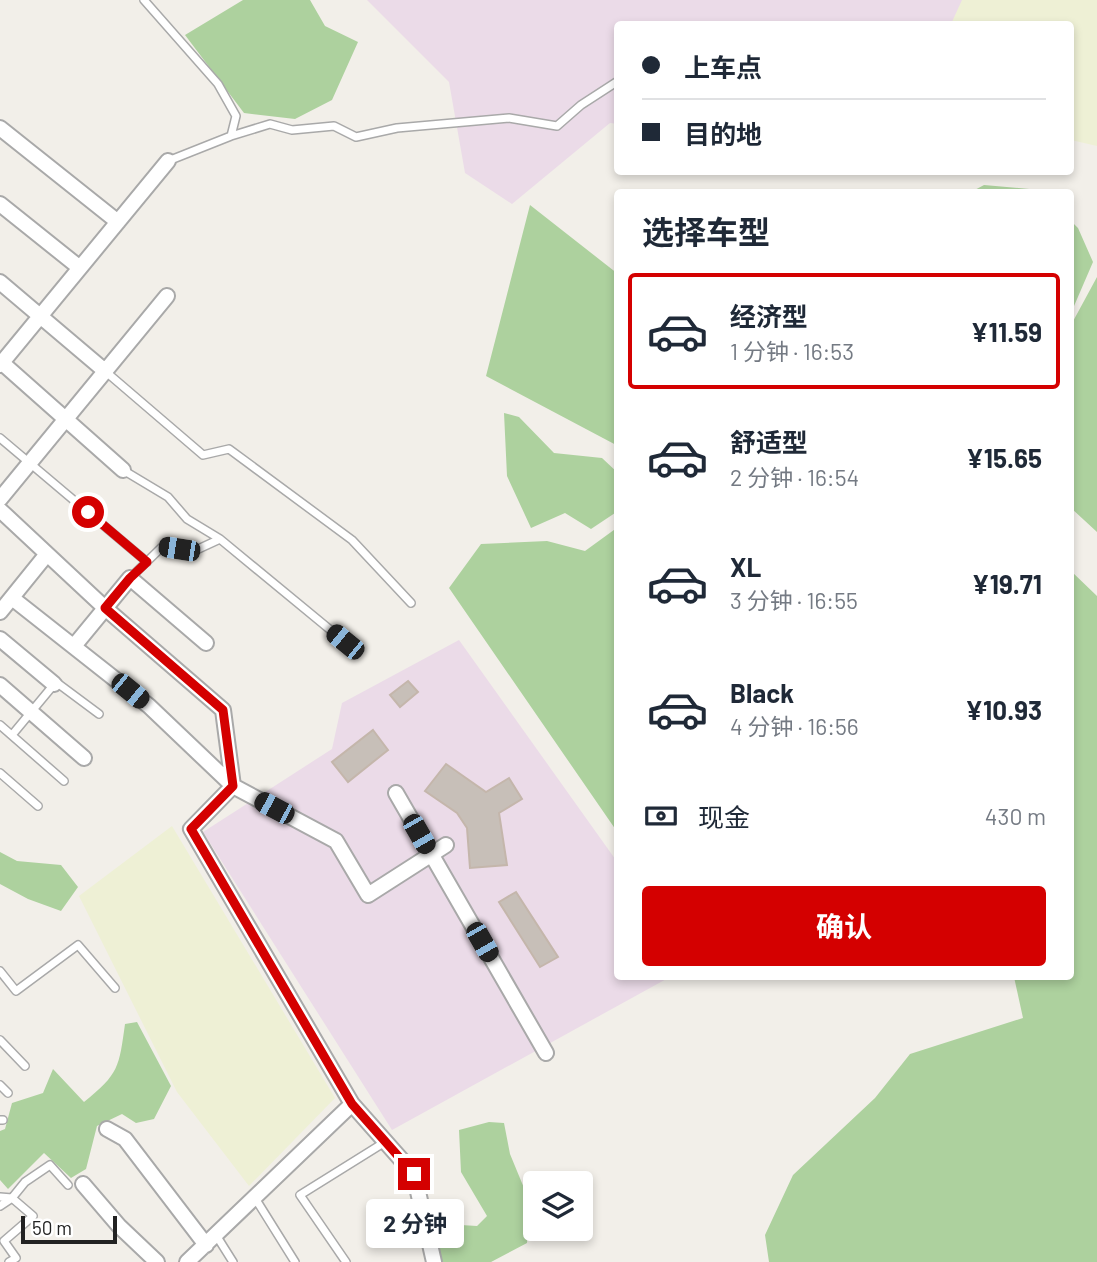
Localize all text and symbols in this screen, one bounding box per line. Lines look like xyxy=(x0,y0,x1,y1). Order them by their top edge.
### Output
text: 上车点 xyxy=(684,51,762,82)
text: 目的地 xyxy=(684,118,762,149)
text: 选择车型 xyxy=(642,212,770,250)
icon: car xyxy=(646,300,709,363)
text: 经济型 xyxy=(730,300,808,331)
text: ¥11.59 xyxy=(971,316,1042,347)
text: 1 分钟 · 16:53 xyxy=(730,337,854,365)
icon: car xyxy=(646,426,709,489)
text: 舒适型 xyxy=(730,426,808,457)
text: ¥15.65 xyxy=(966,442,1042,473)
text: 2 分钟 · 16:54 xyxy=(730,463,859,491)
route start xyxy=(72,496,104,528)
car xyxy=(157,535,202,563)
text: XL xyxy=(730,551,761,582)
icon: car xyxy=(646,552,709,615)
text: ¥19.71 xyxy=(972,568,1042,599)
text: 3 分钟 · 16:55 xyxy=(730,586,858,614)
car xyxy=(323,621,368,663)
car xyxy=(108,670,153,712)
text: Black xyxy=(730,677,794,708)
icon: car xyxy=(646,678,709,741)
text: ¥10.93 xyxy=(965,694,1042,725)
text: 4 分钟 · 16:56 xyxy=(730,712,859,740)
car xyxy=(251,789,298,827)
icon: cash xyxy=(642,797,680,835)
text: 现金 xyxy=(698,801,750,832)
text: 430 m xyxy=(985,802,1046,830)
car xyxy=(400,811,439,857)
button: 确认 xyxy=(642,886,1046,966)
car xyxy=(463,919,502,965)
route end xyxy=(398,1158,430,1190)
map controls xyxy=(523,1171,593,1241)
button: layers xyxy=(523,1171,593,1241)
callout: 2 分钟 xyxy=(365,1198,463,1248)
text: 2 分钟 xyxy=(383,1209,447,1237)
scale bar xyxy=(21,1213,117,1245)
text: 50 m xyxy=(32,1216,72,1239)

